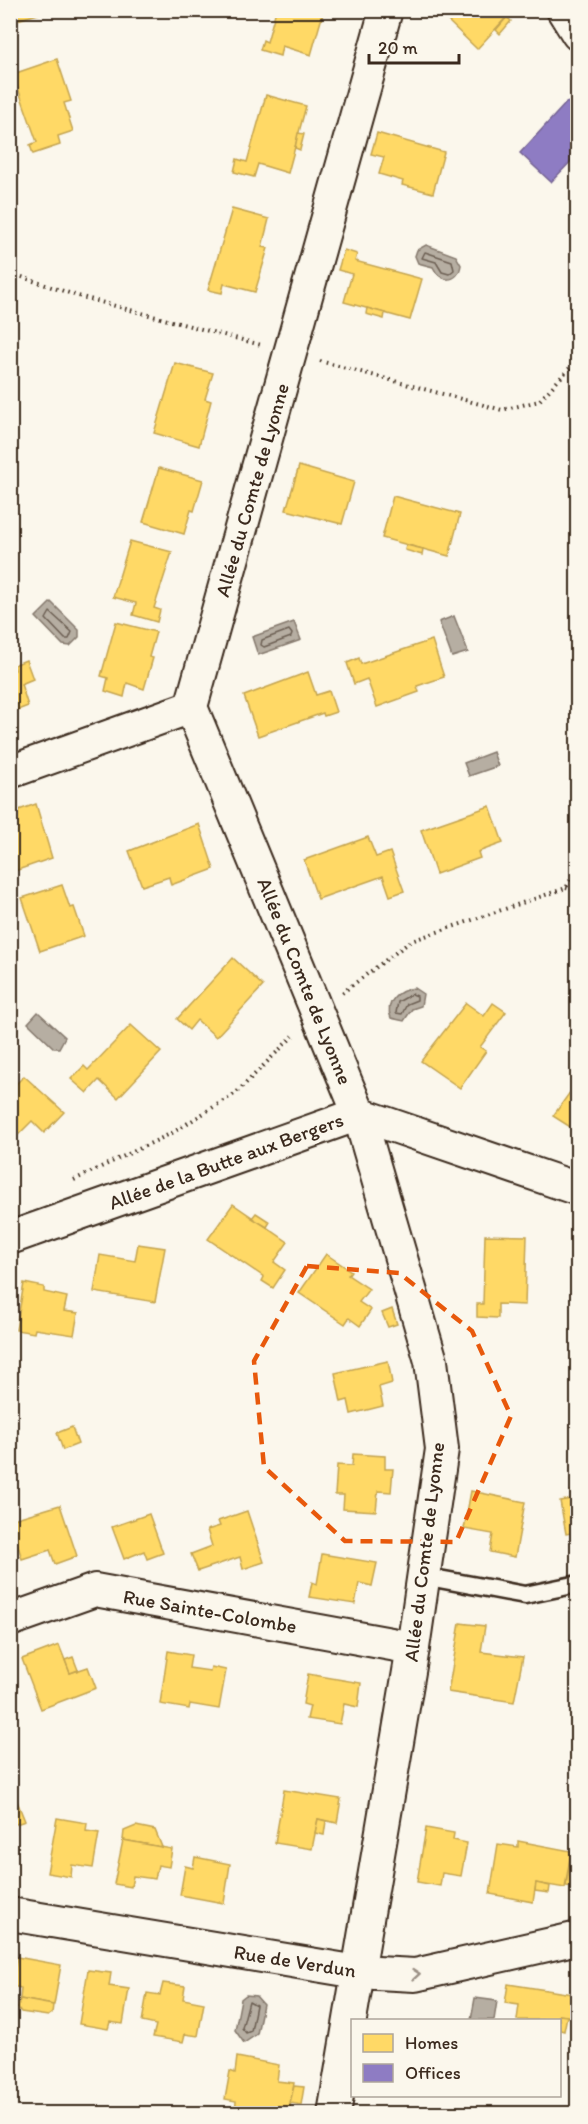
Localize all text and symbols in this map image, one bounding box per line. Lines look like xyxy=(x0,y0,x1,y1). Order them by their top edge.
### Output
scale bar xyxy=(369,27,459,65)
text: 20 m xyxy=(378,37,418,59)
street label: Allée du Comte de Lyonne xyxy=(210,380,294,600)
street label: Allée du Comte de Lyonne xyxy=(252,874,358,1088)
street label: Allée de la Butte aux Bergers xyxy=(105,1107,347,1215)
street label: Allée du Comte de Lyonne xyxy=(399,1441,449,1663)
street label: Rue Sainte-Colombe xyxy=(121,1584,299,1638)
street label: Rue de Verdun xyxy=(232,1939,358,1983)
one-way arrow xyxy=(412,1968,421,1981)
legend xyxy=(351,2019,561,2097)
text: Homes xyxy=(405,2032,458,2054)
text: Offices xyxy=(405,2062,461,2084)

